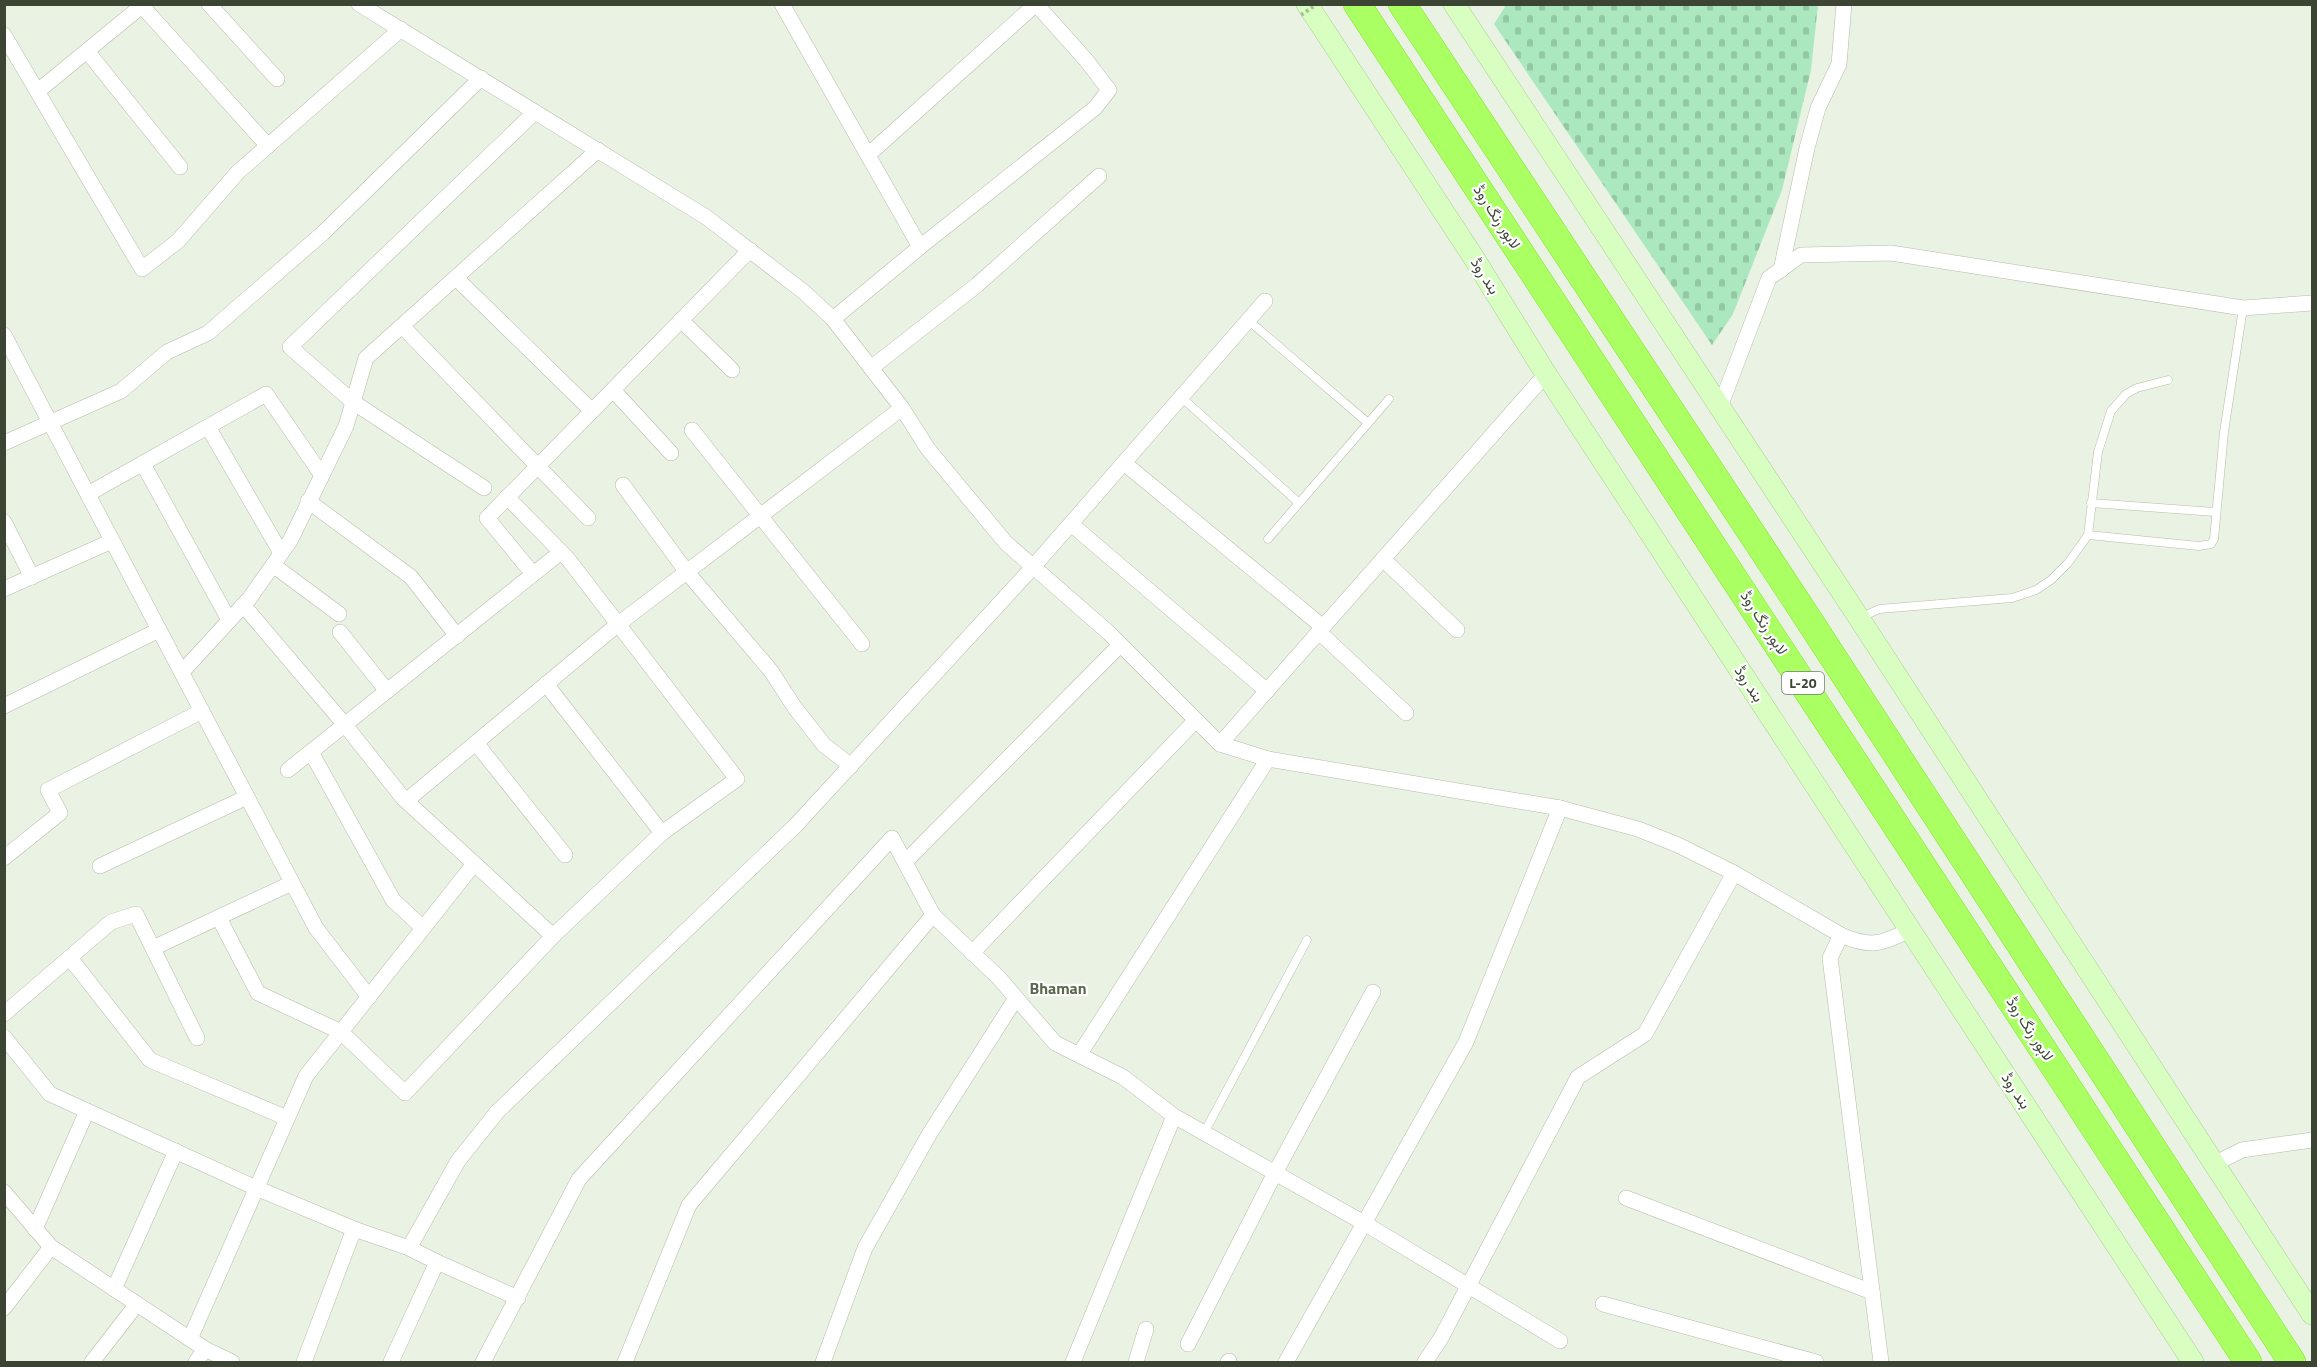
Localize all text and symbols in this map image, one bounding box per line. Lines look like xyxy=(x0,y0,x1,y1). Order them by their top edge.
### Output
street label: لاہور رنگ روڈ xyxy=(1468,180,1527,253)
street label: بند روڈ xyxy=(1465,253,1506,299)
street label: لاہور رنگ روڈ xyxy=(1735,586,1794,659)
street label: بند روڈ xyxy=(1729,661,1770,707)
road number: L-20 xyxy=(1782,672,1824,694)
district label: Bhaman xyxy=(1029,976,1087,1000)
street label: لاہور رنگ روڈ xyxy=(2001,992,2060,1065)
street label: بند روڈ xyxy=(1996,1068,2037,1114)

